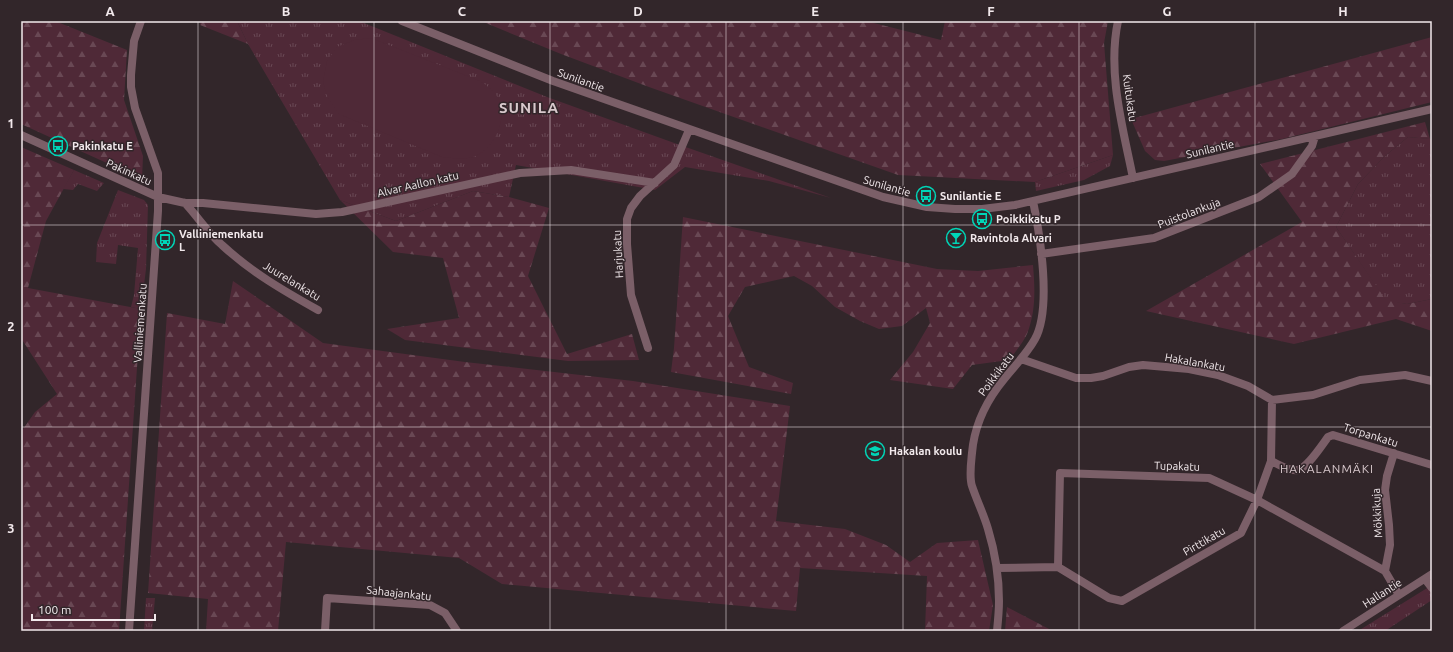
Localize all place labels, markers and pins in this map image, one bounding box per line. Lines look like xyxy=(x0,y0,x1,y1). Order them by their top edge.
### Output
bus stop icon: Pakinkatu E xyxy=(47,135,69,157)
place label: Pakinkatu E xyxy=(72,140,133,152)
bus stop icon: Sunilantie E xyxy=(915,185,937,207)
place label: Sunilantie E xyxy=(940,190,1002,202)
bus stop icon: Poikkikatu P xyxy=(971,208,993,230)
place label: Poikkikatu P xyxy=(996,213,1061,225)
bar icon: Ravintola Alvari xyxy=(945,227,967,249)
place label: Valliniemenkatu L xyxy=(179,228,263,253)
bus stop icon: Valliniemenkatu L xyxy=(154,229,176,251)
place label: Ravintola Alvari xyxy=(970,232,1052,244)
school or university icon: Hakalan koulu xyxy=(864,440,886,462)
place label: Hakalan koulu xyxy=(889,445,962,457)

